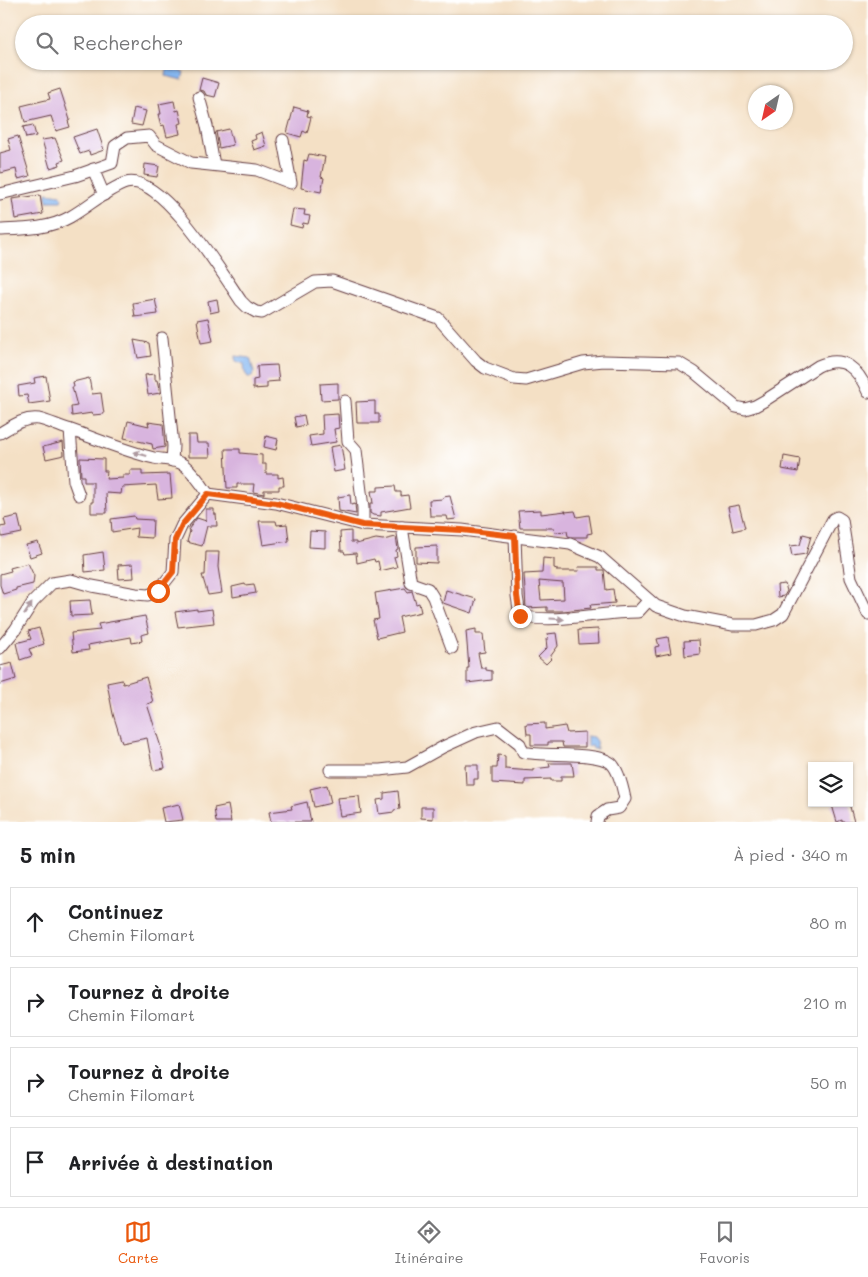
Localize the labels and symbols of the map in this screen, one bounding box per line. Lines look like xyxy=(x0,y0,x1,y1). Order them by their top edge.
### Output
north arrow xyxy=(748,85,793,130)
one-way arrow xyxy=(132,449,147,457)
route start xyxy=(147,580,170,603)
one-way arrow xyxy=(23,602,33,615)
route end xyxy=(509,605,532,628)
one-way arrow xyxy=(550,615,566,623)

